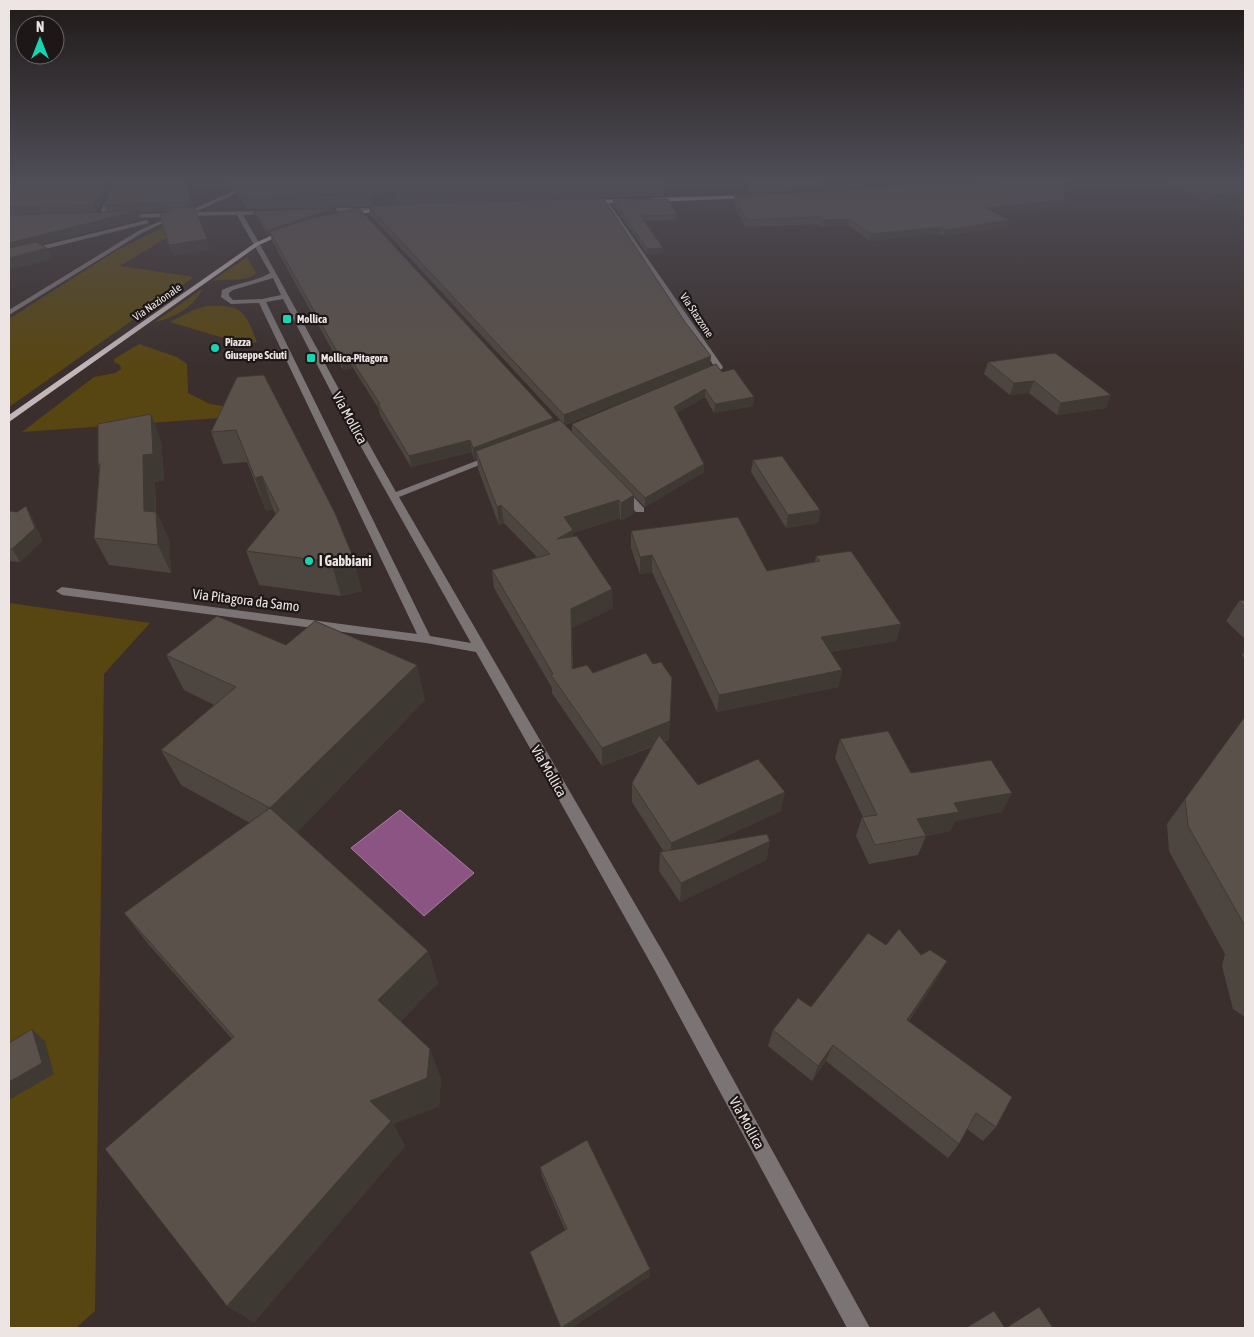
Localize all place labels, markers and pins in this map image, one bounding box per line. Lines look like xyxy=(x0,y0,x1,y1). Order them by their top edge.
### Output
marker: Mollica xyxy=(281,313,293,325)
place label: Mollica xyxy=(297,313,327,325)
place label: Piazza Giuseppe Sciuti xyxy=(225,336,287,361)
marker: Piazza Giuseppe Sciuti xyxy=(209,342,221,354)
marker: Mollica-Pitagora xyxy=(305,352,317,364)
place label: Mollica-Pitagora xyxy=(321,352,388,364)
place label: I Gabbiani xyxy=(319,553,371,569)
marker: I Gabbiani xyxy=(303,555,315,567)

